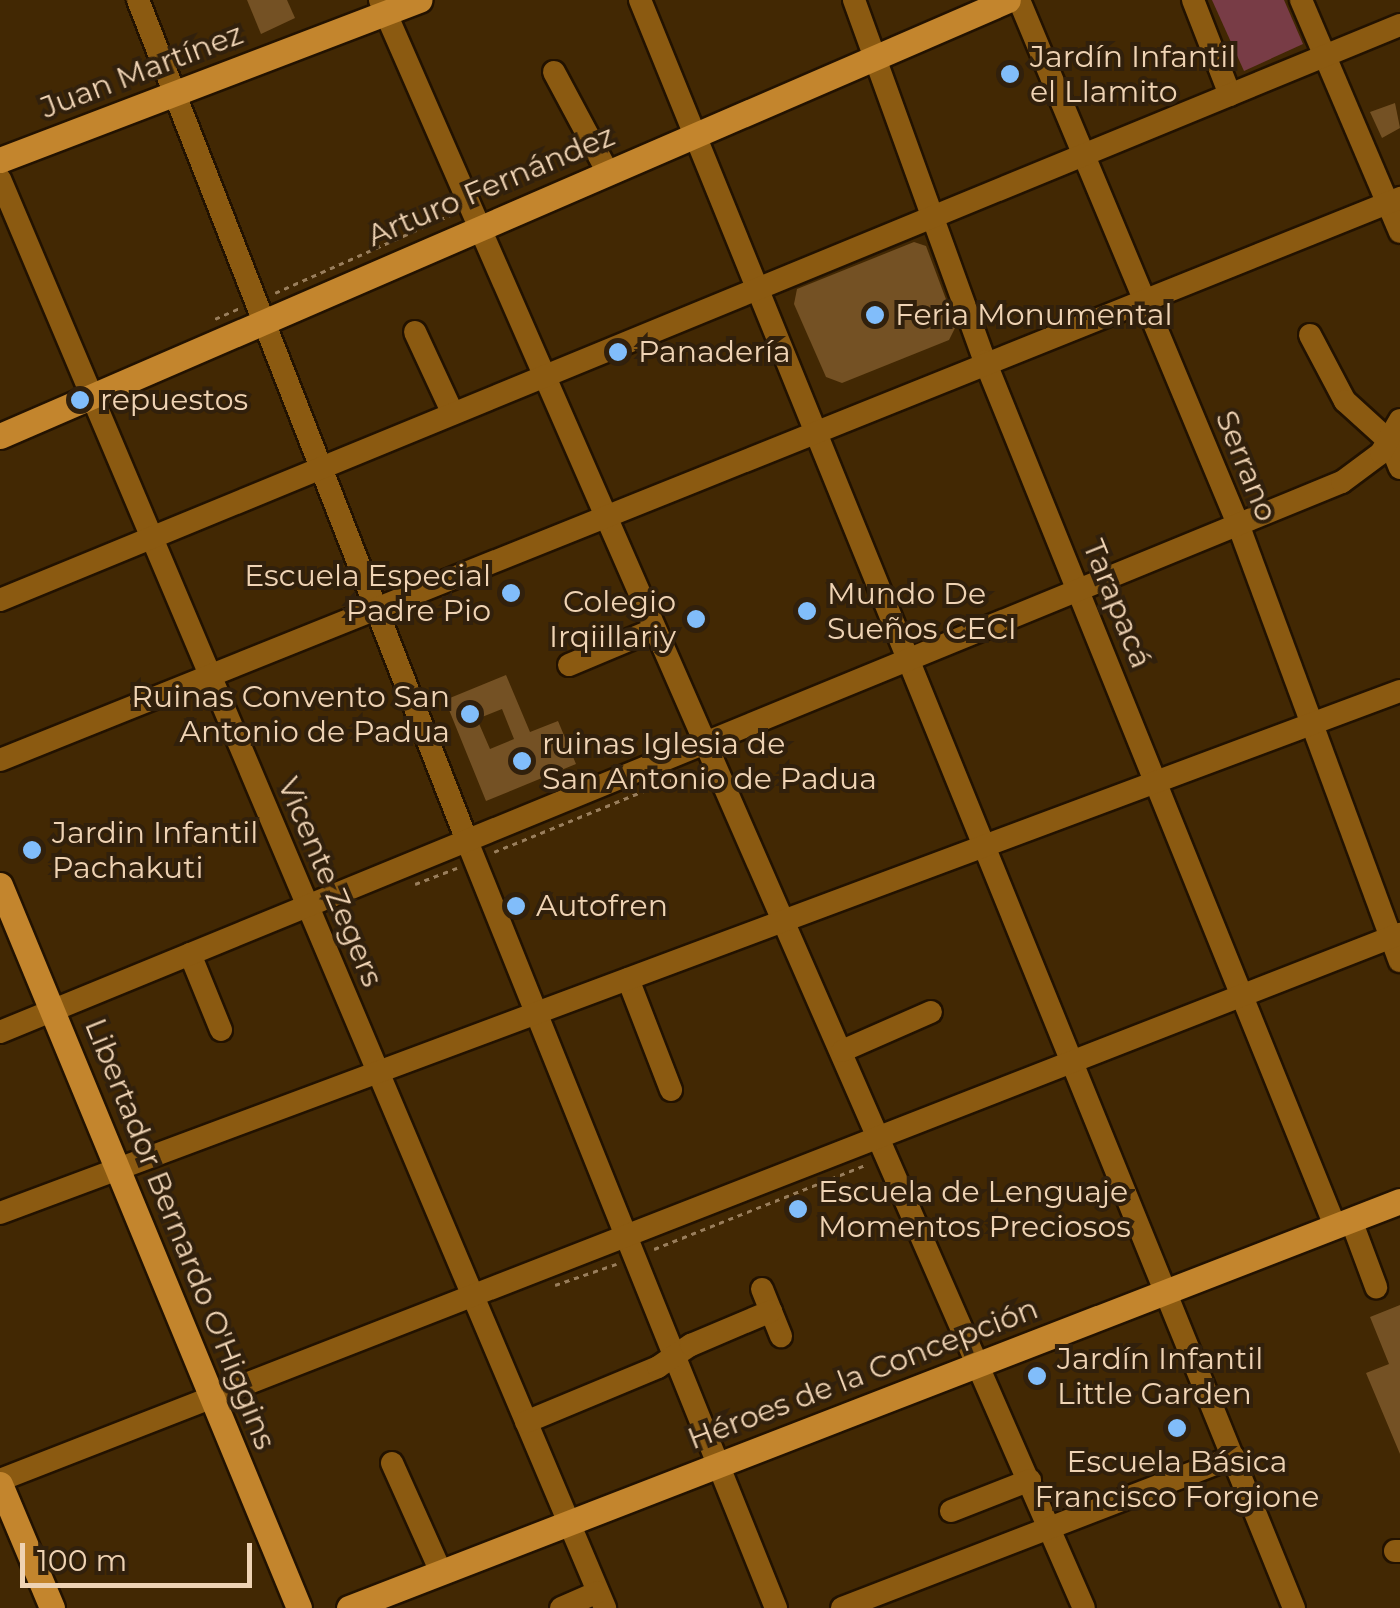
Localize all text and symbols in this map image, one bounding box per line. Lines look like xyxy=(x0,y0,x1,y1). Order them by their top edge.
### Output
street label: Juan Martínez xyxy=(36,16,248,126)
place label: Jardín Infantil el Llamito xyxy=(1030,39,1236,110)
marker: Jardín Infantil el Llamito xyxy=(999,63,1021,85)
street label: Arturo Fernández xyxy=(362,118,620,254)
place label: Feria Monumental xyxy=(895,297,1172,333)
marker: Feria Monumental xyxy=(864,304,886,326)
place label: Panadería xyxy=(638,334,791,370)
marker: Panadería xyxy=(607,341,629,363)
place label: repuestos xyxy=(100,382,248,418)
marker: repuestos xyxy=(69,389,91,411)
street label: Serrano xyxy=(1208,405,1284,527)
street label: Tarapacá xyxy=(1075,535,1159,673)
place label: Escuela Especial Padre Pio xyxy=(244,558,491,628)
place label: Mundo De Sueños CECI xyxy=(827,576,1017,646)
marker: Escuela Especial Padre Pio xyxy=(500,582,522,604)
place label: Colegio Irqiillariy xyxy=(549,584,676,654)
marker: Mundo De Sueños CECI xyxy=(796,600,818,622)
marker: Colegio Irqiillariy xyxy=(685,608,707,630)
place label: Ruinas Convento San Antonio de Padua xyxy=(131,679,450,750)
marker: Ruinas Convento San Antonio de Padua xyxy=(459,703,481,725)
place label: ruinas Iglesia de San Antonio de Padua xyxy=(542,726,877,796)
marker: ruinas Iglesia de San Antonio de Padua xyxy=(511,750,533,772)
street label: Vicente Zegers xyxy=(270,772,390,992)
place label: Jardin Infantil Pachakuti xyxy=(52,815,258,886)
marker: Jardin Infantil Pachakuti xyxy=(21,839,43,861)
place label: Autofren xyxy=(536,888,668,924)
marker: Autofren xyxy=(505,895,527,917)
street label: Libertador Bernardo O'Higgins xyxy=(77,1013,283,1455)
place label: Escuela de Lenguaje Momentos Preciosos xyxy=(818,1174,1131,1244)
marker: Escuela de Lenguaje Momentos Preciosos xyxy=(787,1198,809,1220)
street label: Héroes de la Concepción xyxy=(683,1291,1043,1457)
place label: Jardín Infantil Little Garden xyxy=(1057,1341,1263,1412)
marker: Jardín Infantil Little Garden xyxy=(1026,1365,1048,1387)
marker: Escuela Básica Francisco Forgione xyxy=(1166,1417,1188,1439)
place label: Escuela Básica Francisco Forgione xyxy=(1035,1444,1319,1514)
scale bar xyxy=(25,1523,258,1585)
text: 100 m xyxy=(37,1542,127,1579)

